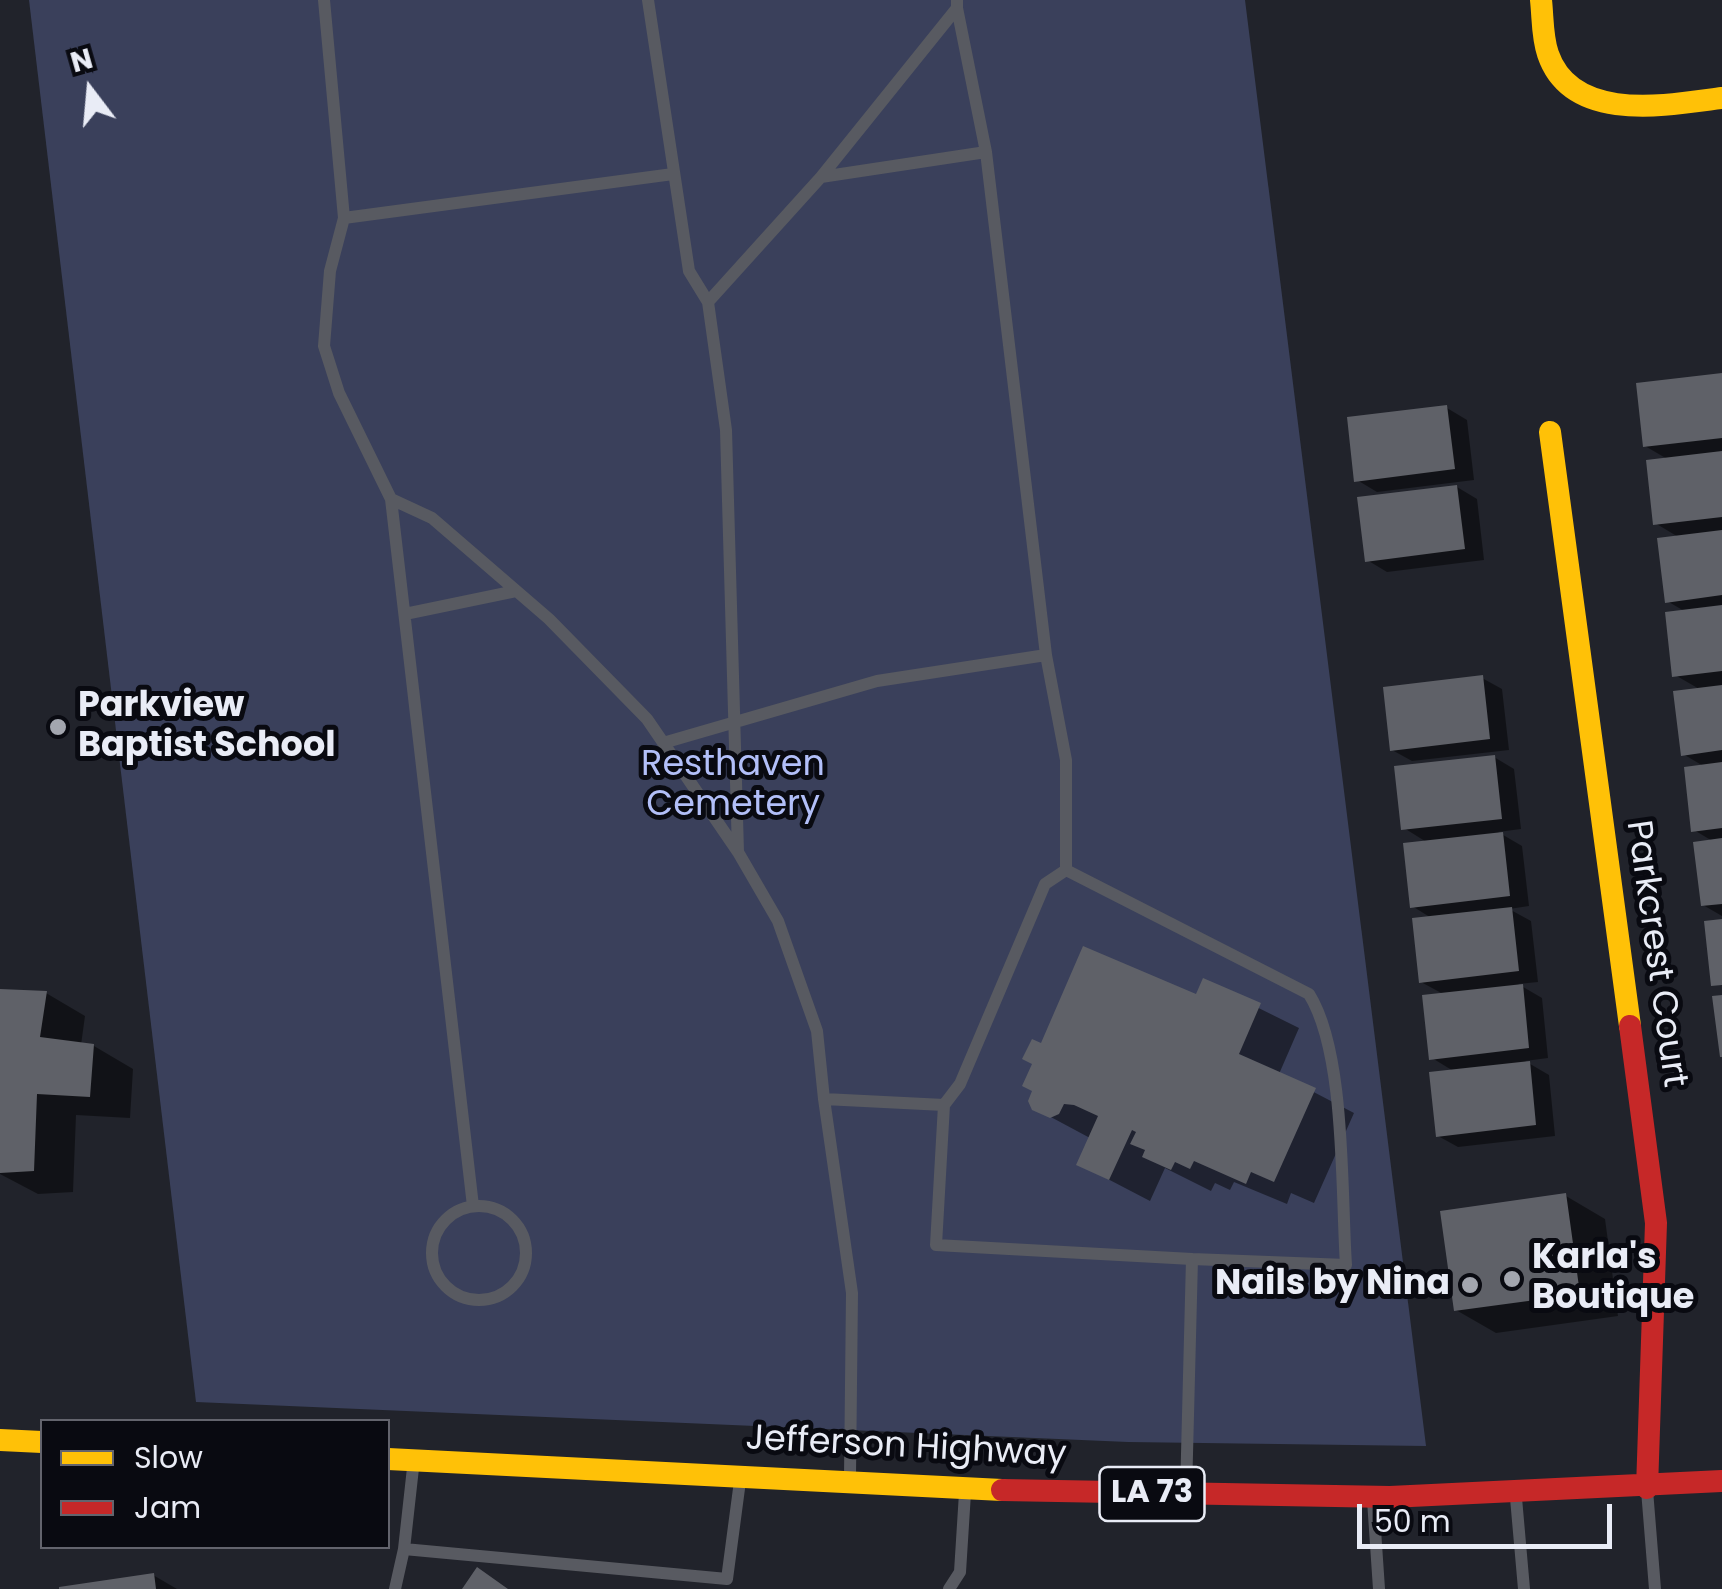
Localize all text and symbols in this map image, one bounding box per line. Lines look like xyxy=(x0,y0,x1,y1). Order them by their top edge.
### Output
text: N xyxy=(66,39,97,82)
north arrow xyxy=(40,40,140,140)
place label: Parkview Baptist School xyxy=(78,686,335,768)
marker: Parkview Baptist School xyxy=(47,716,69,738)
park label: Resthaven Cemetery xyxy=(641,745,825,827)
street label: Parkcrest Court xyxy=(1615,818,1695,1090)
place label: Karla's Boutique xyxy=(1532,1238,1694,1320)
place label: Nails by Nina xyxy=(1215,1264,1450,1306)
marker: Karla's Boutique xyxy=(1501,1268,1523,1290)
marker: Nails by Nina xyxy=(1459,1274,1481,1296)
legend xyxy=(40,1419,390,1549)
street label: Jefferson Highway xyxy=(744,1419,1068,1477)
text: Slow xyxy=(134,1436,203,1479)
road number: LA 73 xyxy=(1100,1467,1204,1521)
scale bar xyxy=(1362,1484,1617,1546)
text: Jam xyxy=(134,1486,201,1529)
text: 50 m xyxy=(1374,1500,1451,1543)

